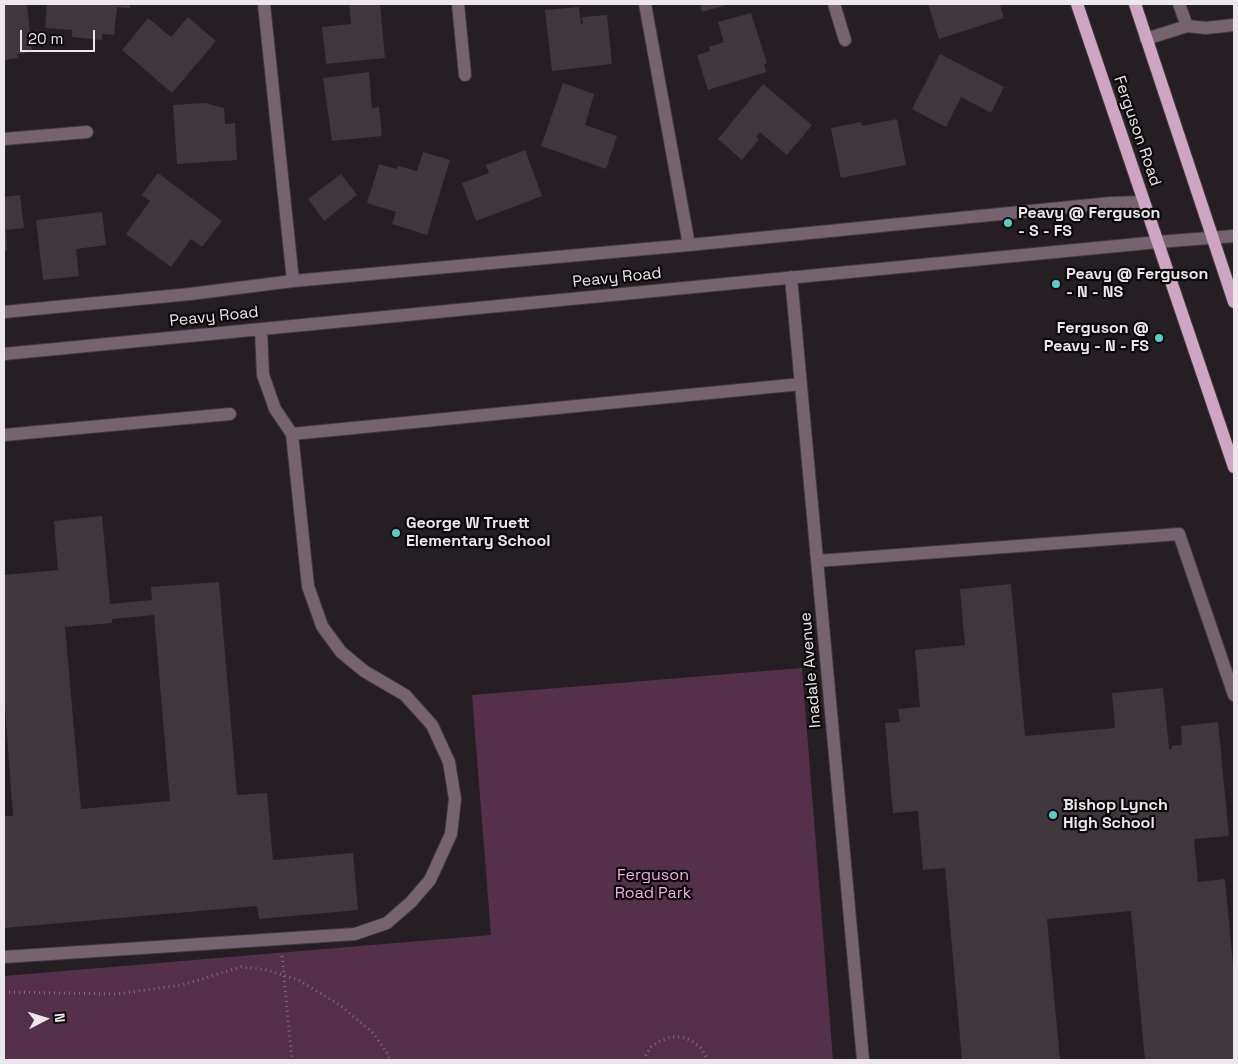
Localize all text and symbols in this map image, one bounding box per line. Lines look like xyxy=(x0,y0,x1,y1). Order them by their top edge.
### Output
scale bar xyxy=(22,20,98,52)
text: 20 m xyxy=(28,29,63,48)
street label: Ferguson Road xyxy=(1109,73,1165,189)
place label: Peavy @ Ferguson - S - FS xyxy=(1018,204,1160,242)
marker: Peavy @ Ferguson - S - FS xyxy=(1002,217,1014,229)
street label: Peavy Road xyxy=(572,264,662,292)
place label: Peavy @ Ferguson - N - NS xyxy=(1066,265,1208,303)
marker: Peavy @ Ferguson - N - NS xyxy=(1050,278,1062,290)
street label: Peavy Road xyxy=(169,303,259,331)
place label: Ferguson @ Peavy - N - FS xyxy=(1044,319,1149,357)
marker: Ferguson @ Peavy - N - FS xyxy=(1153,332,1165,344)
place label: George W Truett Elementary School xyxy=(406,514,550,552)
marker: George W Truett Elementary School xyxy=(390,527,402,539)
street label: Inadale Avenue xyxy=(796,611,826,729)
place label: Bishop Lynch High School xyxy=(1063,796,1168,834)
marker: Bishop Lynch High School xyxy=(1047,809,1059,821)
park label: Ferguson Road Park xyxy=(615,866,691,904)
north arrow xyxy=(20,994,70,1044)
text: N xyxy=(51,1012,69,1023)

